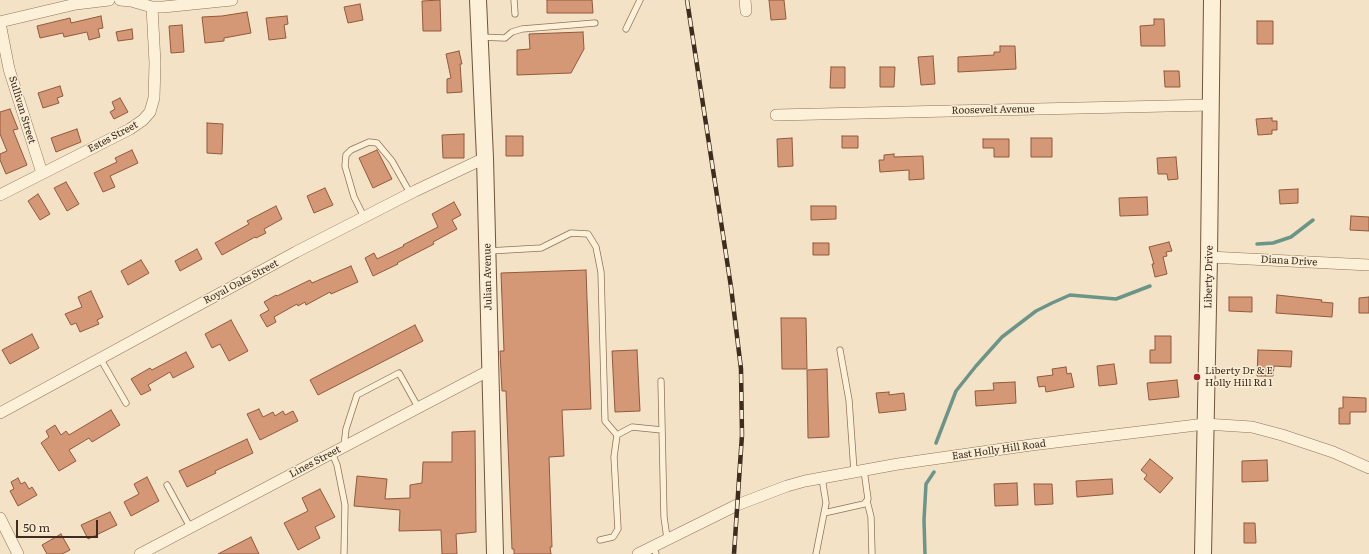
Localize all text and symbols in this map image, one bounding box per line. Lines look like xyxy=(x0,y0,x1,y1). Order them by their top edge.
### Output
street label: Sullivan Street xyxy=(6,75,38,145)
street label: Roosevelt Avenue xyxy=(951,103,1035,117)
street label: Estes Street xyxy=(86,119,140,155)
street label: Julian Avenue xyxy=(481,243,495,311)
street label: Liberty Drive xyxy=(1202,245,1216,309)
street label: Diana Drive xyxy=(1260,254,1318,268)
street label: Royal Oaks Street xyxy=(201,257,281,307)
place label: Liberty Dr & E Holly Hill Rd 1 xyxy=(1205,365,1273,388)
marker: Liberty Dr & E Holly Hill Rd 1 xyxy=(1192,372,1202,382)
street label: East Holly Hill Road xyxy=(951,437,1047,463)
street label: Lines Street xyxy=(287,443,343,481)
scale bar xyxy=(18,512,100,538)
text: 50 m xyxy=(23,518,50,536)

